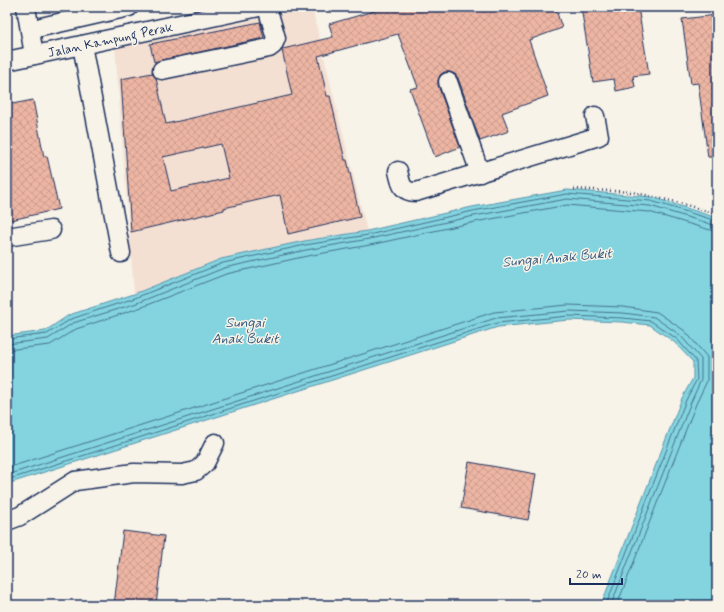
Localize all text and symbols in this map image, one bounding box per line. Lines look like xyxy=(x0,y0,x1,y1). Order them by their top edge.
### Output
street label: Jalan Kampung Perak xyxy=(46,19,175,64)
water label: Sungai Anak Bukit xyxy=(502,244,614,274)
water label: Sungai Anak Bukit xyxy=(212,314,280,348)
scale bar xyxy=(570,560,622,586)
text: 20 m xyxy=(576,567,602,583)

